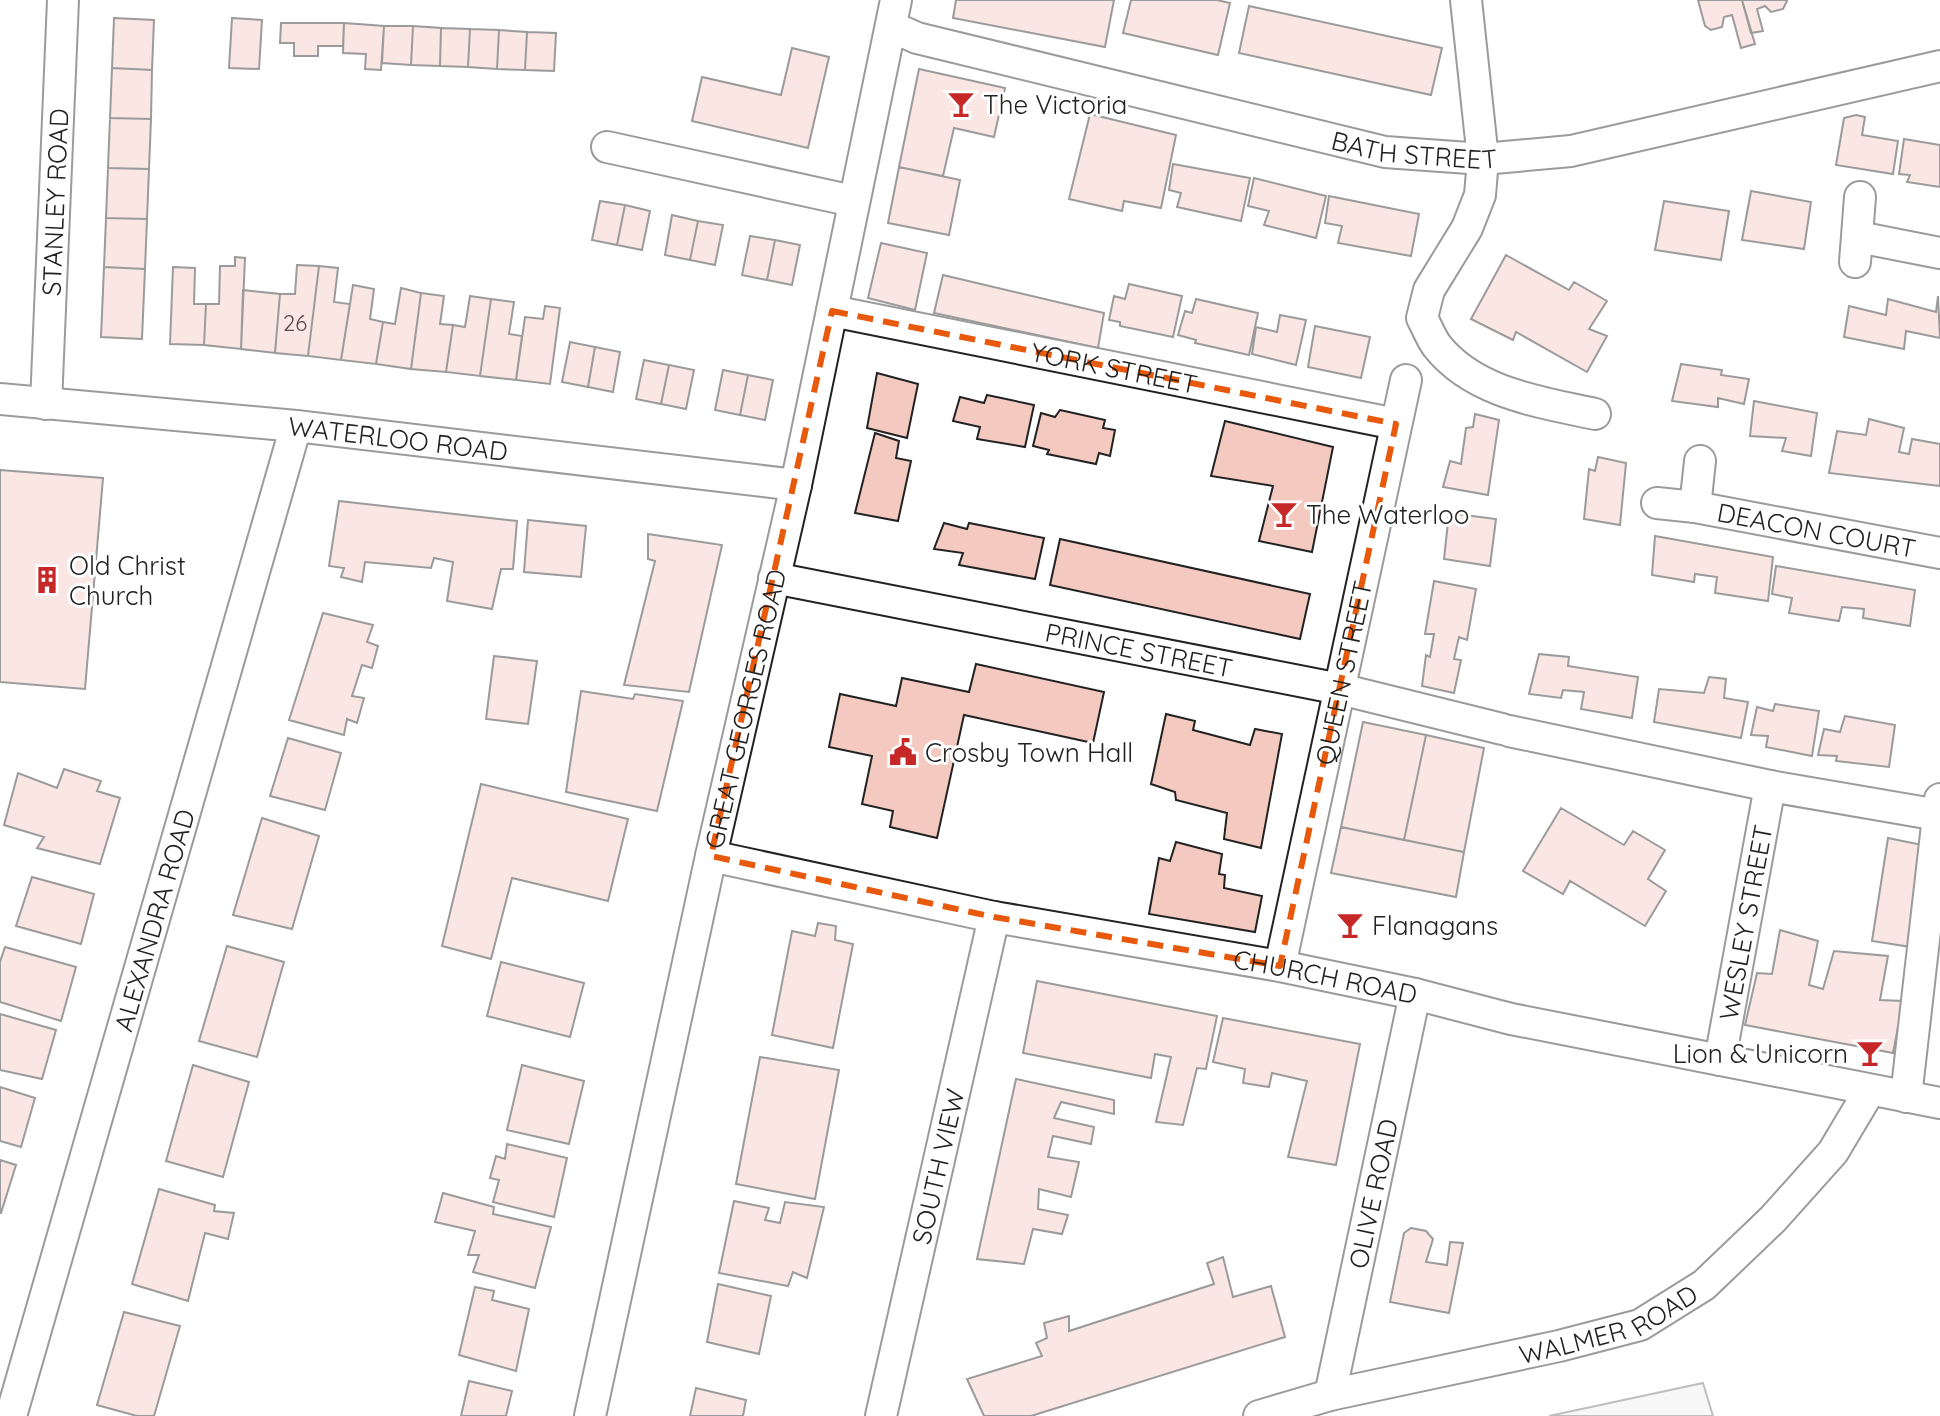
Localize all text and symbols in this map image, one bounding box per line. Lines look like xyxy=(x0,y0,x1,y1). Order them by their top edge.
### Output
place label: The Victoria xyxy=(983,88,1127,121)
bar icon: The Victoria xyxy=(946,89,976,119)
street label: STANLEY ROAD xyxy=(34,108,75,297)
street label: BATH STREET xyxy=(1328,123,1499,176)
house number: 26 xyxy=(283,309,307,337)
street label: YORK STREET xyxy=(1028,335,1200,400)
street label: WATERLOO ROAD xyxy=(286,409,510,467)
street label: DEACON COURT xyxy=(1715,495,1919,565)
place label: The Waterloo xyxy=(1306,498,1469,531)
bar icon: The Waterloo xyxy=(1269,499,1299,529)
place label: Old Christ Church xyxy=(69,549,186,612)
building icon: Old Christ Church xyxy=(32,565,62,595)
street label: GREAT GEORGES ROAD xyxy=(697,566,793,852)
street label: QUEEN STREET xyxy=(1307,578,1379,768)
street label: PRINCE STREET xyxy=(1043,615,1236,684)
place label: Crosby Town Hall xyxy=(925,736,1133,769)
public building icon: Crosby Town Hall xyxy=(888,737,918,767)
street label: ALEXANDRA ROAD xyxy=(106,805,201,1035)
street label: WESLEY STREET xyxy=(1711,822,1779,1023)
place label: Flanagans xyxy=(1372,909,1498,942)
bar icon: Flanagans xyxy=(1335,910,1365,940)
street label: CHURCH ROAD xyxy=(1231,942,1420,1011)
place label: Lion & Unicorn xyxy=(1673,1037,1848,1070)
bar icon: Lion & Unicorn xyxy=(1855,1038,1885,1068)
street label: SOUTH VIEW xyxy=(904,1085,971,1247)
street label: OLIVE ROAD xyxy=(1341,1116,1405,1271)
street label: WALMER ROAD xyxy=(1516,1277,1703,1371)

